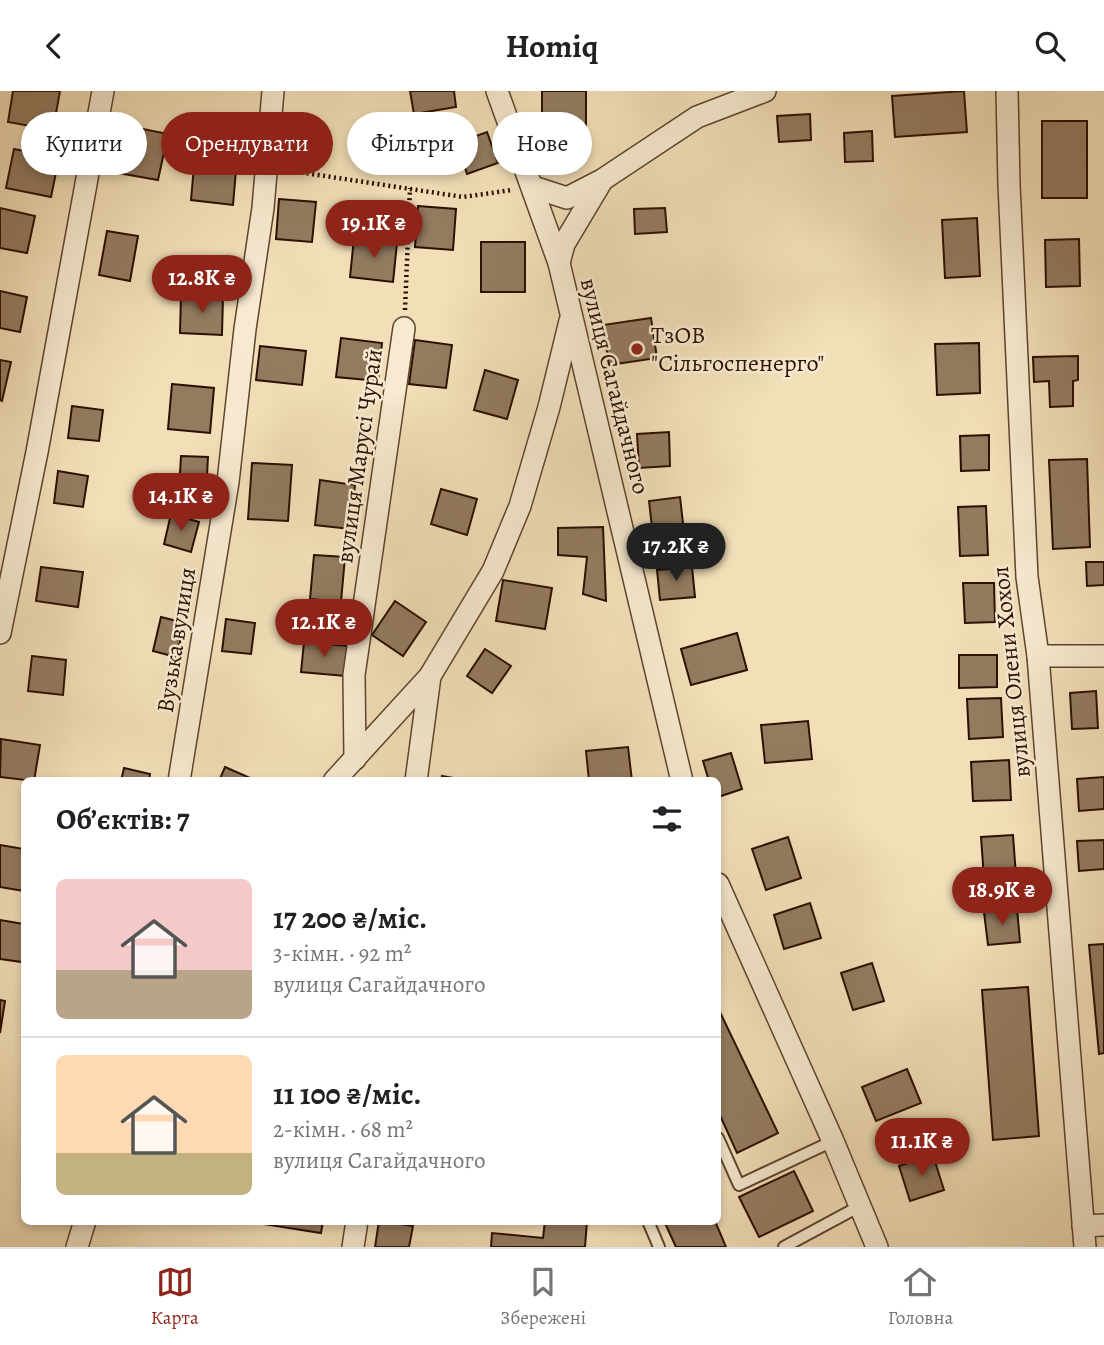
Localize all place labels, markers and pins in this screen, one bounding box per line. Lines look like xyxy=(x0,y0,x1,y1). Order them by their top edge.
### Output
pin: 19.1K ₴ xyxy=(309,201,439,260)
pin: 12.8K ₴ xyxy=(137,255,267,315)
place label: ТзОВ "Сільгоспенерго" xyxy=(651,319,824,379)
marker: ТзОВ "Сільгоспенерго" xyxy=(629,341,645,357)
pin: 14.1K ₴ xyxy=(116,473,246,533)
pin: 17.2K ₴ xyxy=(611,524,741,583)
pin: 12.1K ₴ xyxy=(259,599,389,659)
pin: 18.9K ₴ xyxy=(937,867,1067,927)
pin: 11.1K ₴ xyxy=(857,1119,987,1178)

